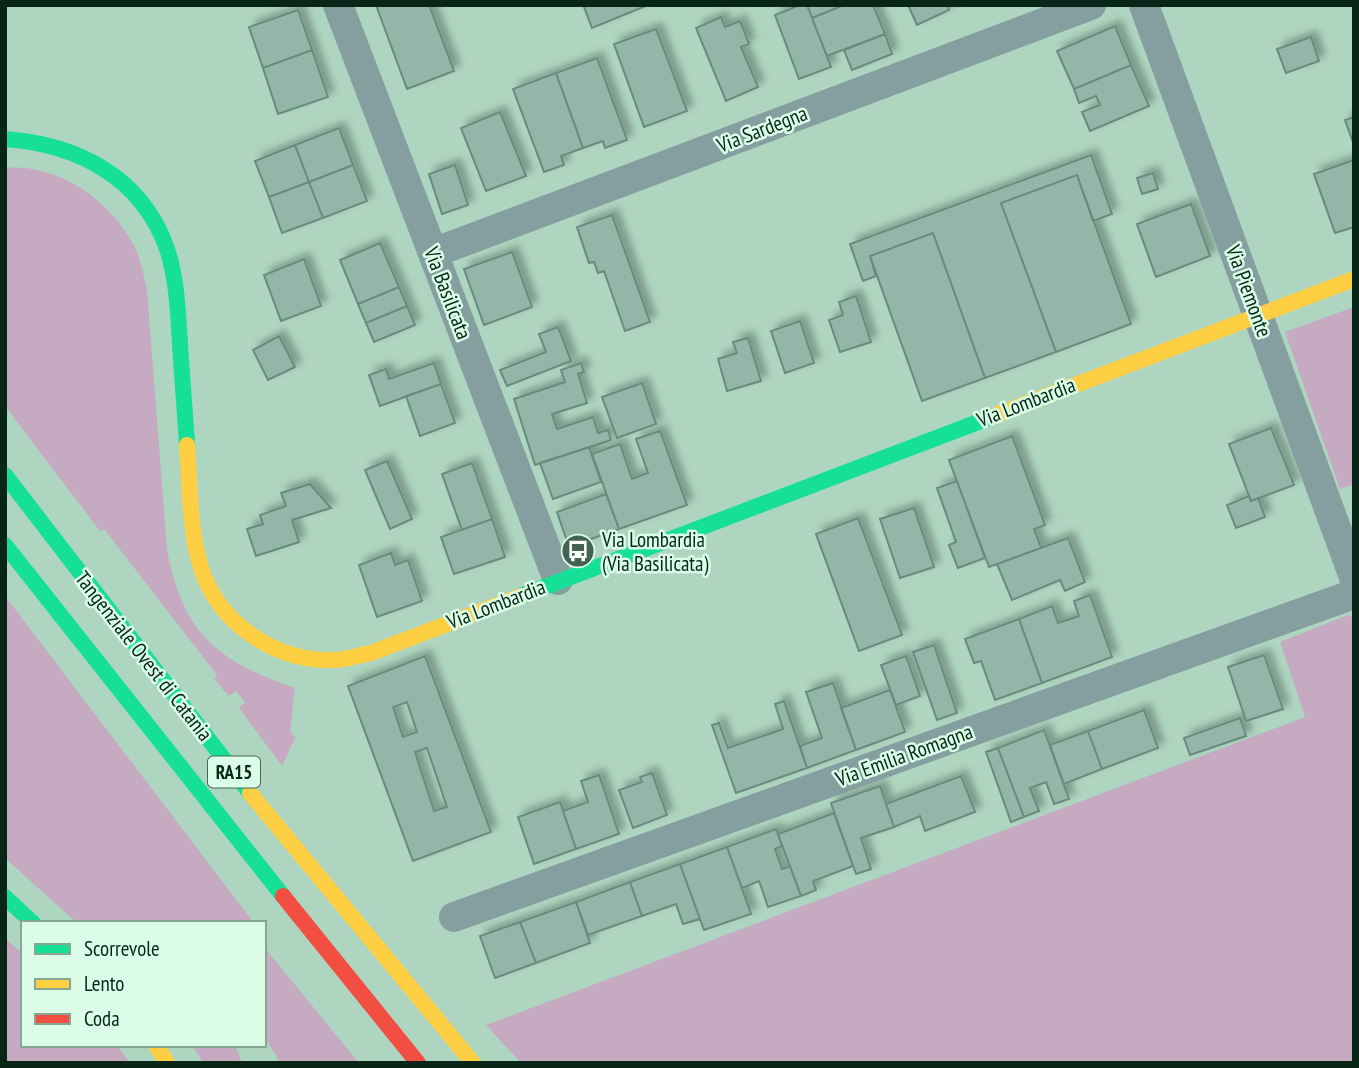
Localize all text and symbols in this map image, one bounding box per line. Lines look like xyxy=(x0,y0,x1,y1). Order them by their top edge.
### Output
street label: Via Sardegna xyxy=(712,99,811,159)
street label: Via Piemonte xyxy=(1220,240,1278,341)
street label: Via Basilicata xyxy=(418,242,478,343)
street label: Via Lombardia xyxy=(972,371,1079,433)
place label: Via Lombardia (Via Basilicata) xyxy=(601,526,708,577)
bus stop icon: Via Lombardia (Via Basilicata) xyxy=(559,532,597,570)
street label: Tangenziale Ovest di Catania xyxy=(69,566,219,746)
street label: Via Lombardia xyxy=(442,573,549,635)
street label: Via Emilia Romagna xyxy=(831,718,976,793)
road number: RA15 xyxy=(208,757,260,788)
legend xyxy=(21,921,266,1047)
text: Scorrevole xyxy=(84,935,160,962)
text: Lento xyxy=(84,970,124,997)
text: Coda xyxy=(84,1005,120,1032)

